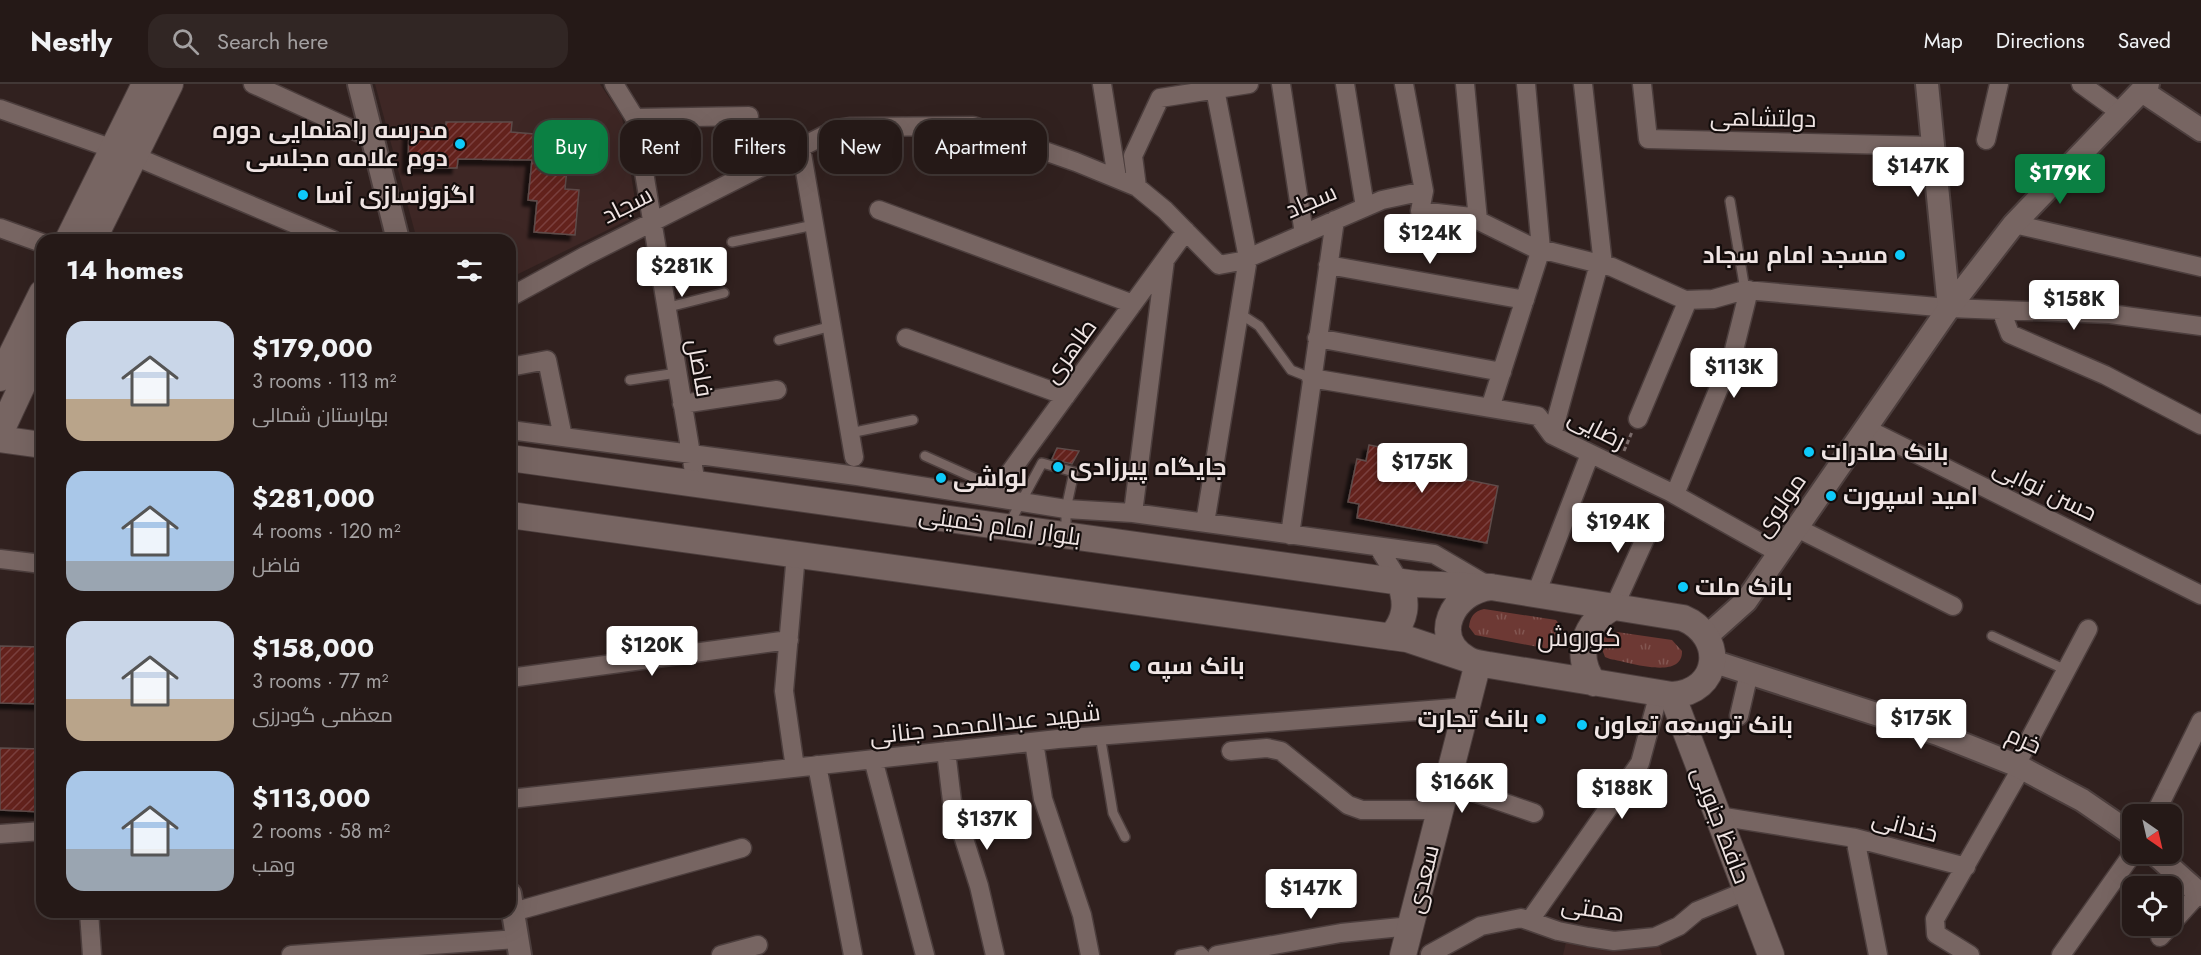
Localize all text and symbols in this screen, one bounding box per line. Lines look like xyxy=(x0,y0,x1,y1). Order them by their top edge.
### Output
search box xyxy=(148,14,568,68)
text: Nestly xyxy=(30,21,112,62)
icon: search xyxy=(169,25,202,58)
text: Search here xyxy=(217,25,328,57)
text: Map xyxy=(1924,26,1963,56)
text: Directions xyxy=(1996,26,2085,56)
text: Saved xyxy=(2118,26,2171,56)
street label: دولتشاهی xyxy=(1710,99,1816,136)
place label: مدرسه راهنمایی دوره دوم علامه مجلسی xyxy=(213,112,448,175)
chip: Buy xyxy=(534,120,608,174)
chip: Rent xyxy=(620,120,701,174)
chip: Filters xyxy=(713,120,807,174)
chip: New xyxy=(819,120,902,174)
chip: Apartment xyxy=(914,120,1047,174)
marker: مدرسه راهنمایی دوره دوم علامه مجلسی xyxy=(453,137,467,151)
pin: $147K xyxy=(1876,147,1960,198)
text: $147K xyxy=(1887,152,1949,181)
pin: $179K xyxy=(2018,154,2102,205)
text: $179K xyxy=(2029,159,2091,188)
street label: سجاد xyxy=(1280,174,1342,227)
place label: اگزوزسازی آسا xyxy=(315,177,475,212)
street label: سجاد xyxy=(595,177,658,232)
marker: اگزوزسازی آسا xyxy=(296,188,310,202)
pin: $124K xyxy=(1388,214,1472,265)
text: $124K xyxy=(1398,219,1462,248)
place label: مسجد امام سجاد xyxy=(1703,237,1888,272)
pin: $281K xyxy=(640,247,724,298)
marker: مسجد امام سجاد xyxy=(1893,248,1907,262)
text: 14 homes xyxy=(66,251,183,289)
text: $281K xyxy=(651,252,713,281)
icon: filters xyxy=(453,254,486,287)
pin: $158K xyxy=(2032,280,2116,331)
text: $158K xyxy=(2043,285,2105,314)
street label: طاهری xyxy=(1034,311,1105,390)
text: $179,000 xyxy=(252,329,373,367)
street label: فاضل xyxy=(678,336,723,400)
icon: home xyxy=(114,345,186,417)
pin: $113K xyxy=(1692,348,1776,399)
text: $113K xyxy=(1704,353,1764,382)
text: 3 rooms · 113 m² xyxy=(252,367,396,396)
street label: رضایی xyxy=(1562,399,1632,458)
text: بهارستان شمالی xyxy=(252,401,388,430)
place label: بانک صادرات xyxy=(1821,434,1949,469)
pin: $175K xyxy=(1380,443,1464,494)
marker: بانک صادرات xyxy=(1802,445,1816,459)
text: $175K xyxy=(1391,448,1453,477)
place label: جایگاه پیرزادی xyxy=(1070,449,1227,484)
street label: حسن نوابی xyxy=(1987,449,2103,530)
place label: لواشی xyxy=(953,460,1027,495)
marker: جایگاه پیرزادی xyxy=(1051,460,1065,474)
street label: مولوی xyxy=(1745,465,1814,544)
marker: لواشی xyxy=(934,471,948,485)
place label: امید اسپورت xyxy=(1843,478,1978,513)
text: $281,000 xyxy=(252,479,375,517)
marker: امید اسپورت xyxy=(1824,489,1838,503)
icon: home xyxy=(114,495,186,567)
street label: بلوار امام خمینی xyxy=(917,497,1084,554)
pin: $194K xyxy=(1576,503,1660,554)
text: $194K xyxy=(1586,508,1650,537)
text: 4 rooms · 120 m² xyxy=(252,517,401,546)
text: فاضل xyxy=(252,551,300,580)
place label: بانک ملت xyxy=(1695,569,1792,604)
marker: بانک ملت xyxy=(1676,580,1690,594)
district label: کوروش xyxy=(1537,618,1621,656)
pin: $120K xyxy=(610,626,694,677)
text: $158,000 xyxy=(252,629,374,667)
text: $120K xyxy=(621,631,683,660)
icon: home xyxy=(114,645,186,717)
place label: بانک سپه xyxy=(1147,648,1245,683)
marker: بانک سپه xyxy=(1128,659,1142,673)
text: 3 rooms · 77 m² xyxy=(252,667,389,696)
street label: شهید عبدالمحمد جنانی xyxy=(868,694,1102,753)
pin: $175K xyxy=(1879,699,1963,750)
text: معظمی گودرزی xyxy=(252,701,393,730)
place label: بانک تجارت xyxy=(1417,701,1529,736)
text: $175K xyxy=(1890,704,1952,733)
place label: بانک توسعه تعاون xyxy=(1594,707,1793,742)
marker: بانک تجارت xyxy=(1534,712,1548,726)
street label: خرم xyxy=(2001,716,2048,763)
marker: بانک توسعه تعاون xyxy=(1575,718,1589,732)
street label: حافظ جنوبی xyxy=(1683,761,1760,889)
pin: $166K xyxy=(1420,763,1504,814)
text: $166K xyxy=(1430,768,1494,797)
pin: $188K xyxy=(1580,769,1664,820)
text: $188K xyxy=(1591,774,1653,803)
text: $113,000 xyxy=(252,779,370,817)
icon: home xyxy=(114,795,186,867)
pin: $137K xyxy=(945,800,1029,851)
street label: خندانی xyxy=(1868,800,1942,851)
north arrow xyxy=(2122,804,2182,864)
map controls xyxy=(2122,804,2182,936)
text: $137K xyxy=(957,805,1017,834)
text: 2 rooms · 58 m² xyxy=(252,817,390,846)
street label: سعدی xyxy=(1397,841,1448,917)
text: وهب xyxy=(252,851,295,880)
pin: $147K xyxy=(1269,869,1353,920)
text: $147K xyxy=(1280,874,1342,903)
button: locate xyxy=(2122,876,2182,936)
street label: همتی xyxy=(1559,886,1627,931)

